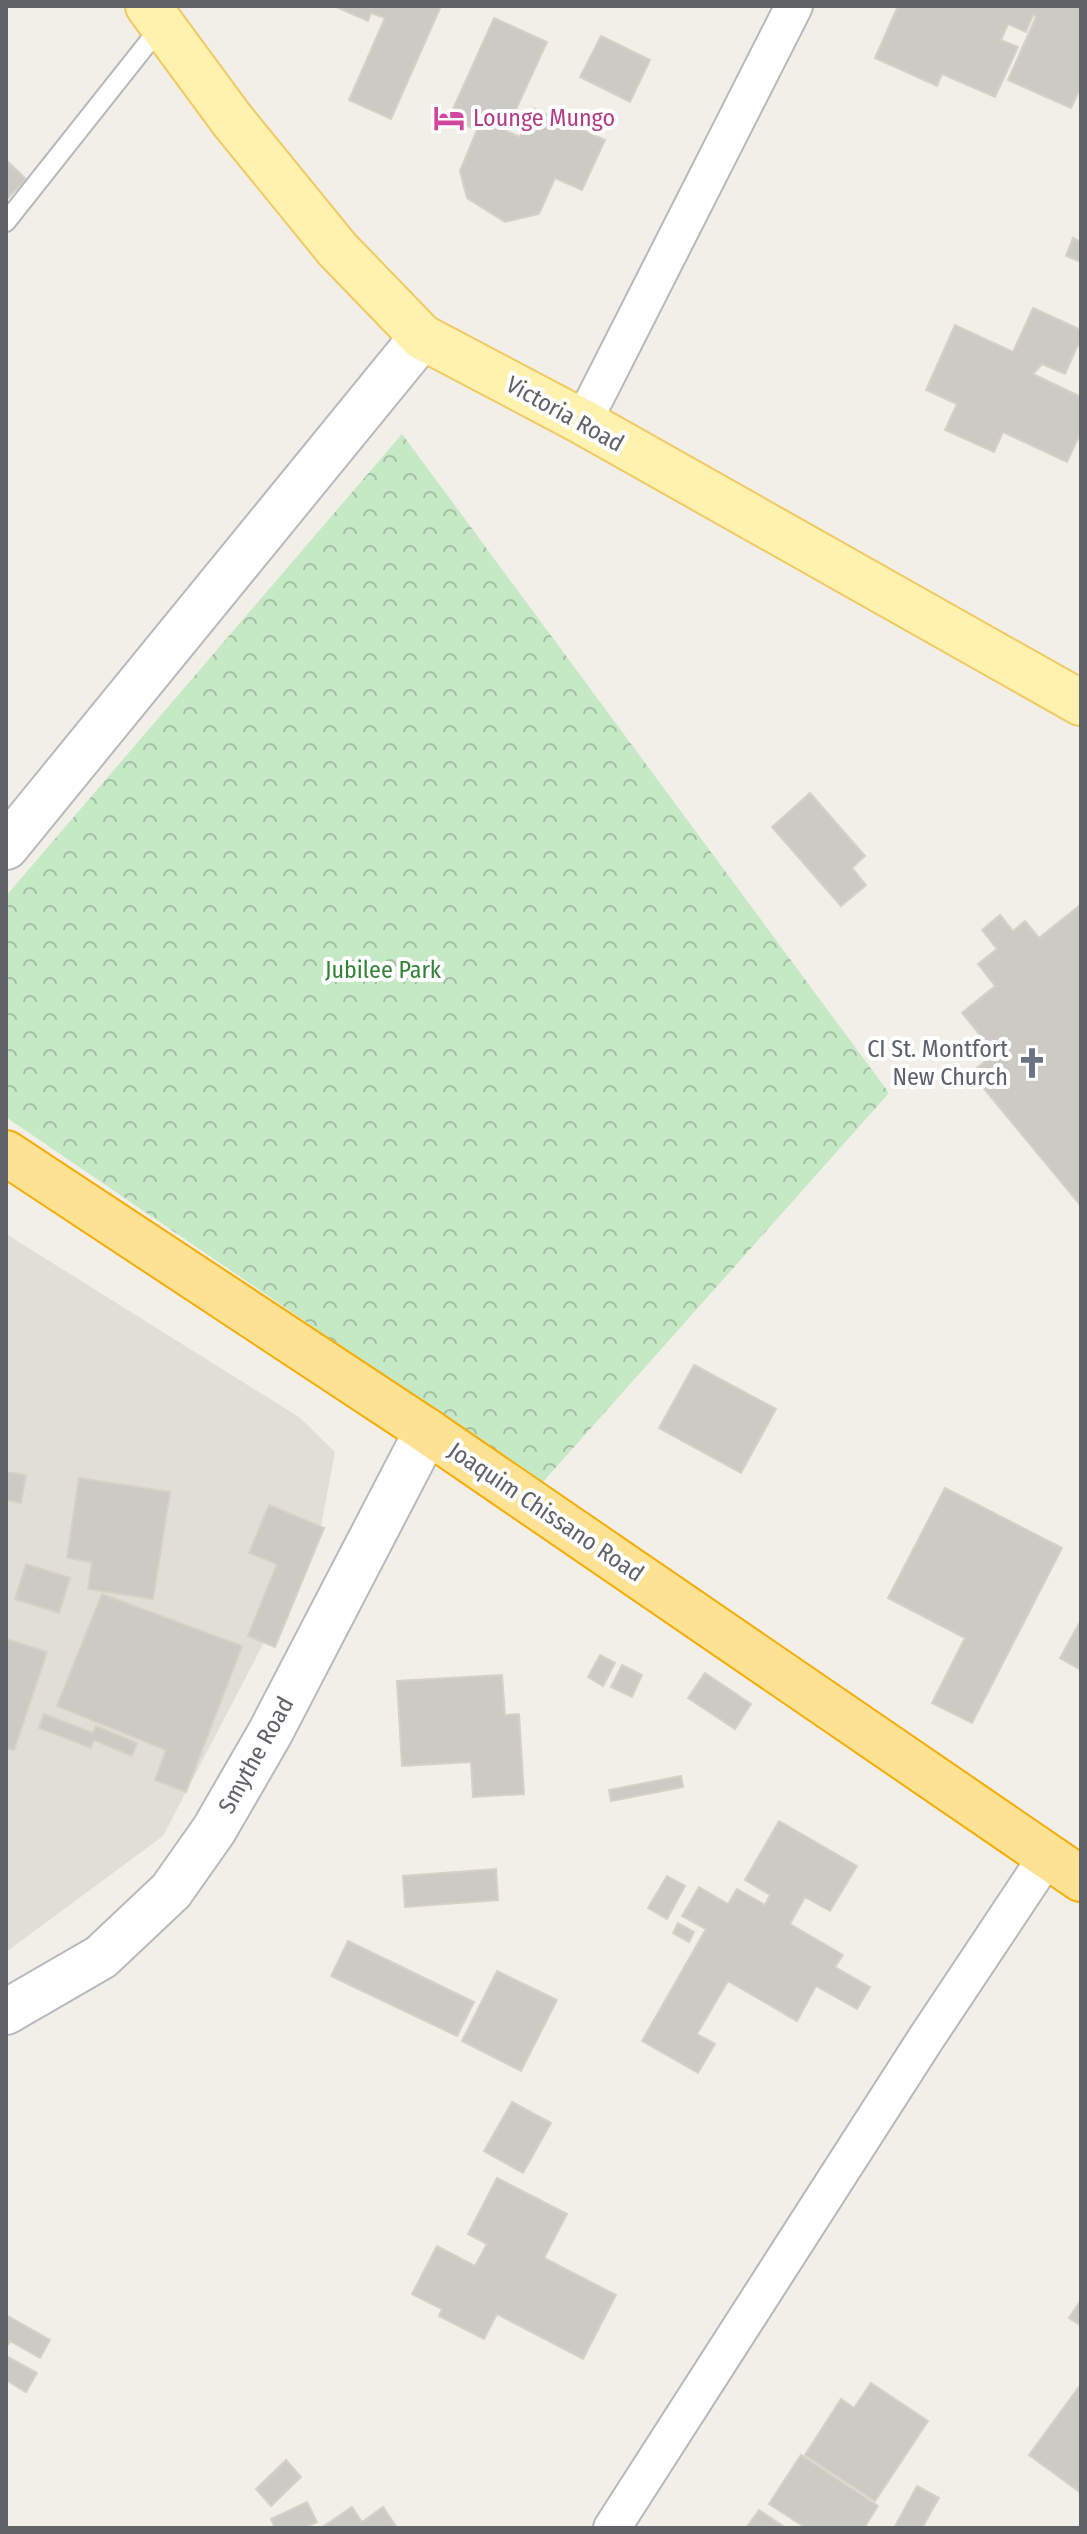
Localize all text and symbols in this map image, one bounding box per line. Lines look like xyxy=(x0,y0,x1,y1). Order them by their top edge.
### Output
hotel icon: Lounge Mungo xyxy=(432,101,466,135)
place label: Lounge Mungo xyxy=(473,104,615,132)
street label: Victoria Road xyxy=(501,370,629,458)
park label: Jubilee Park xyxy=(325,956,442,984)
place label: CI St. Montfort New Church xyxy=(867,1035,1008,1091)
church icon: CI St. Montfort New Church xyxy=(1015,1046,1049,1080)
street label: Joaquim Chissano Road xyxy=(443,1436,649,1588)
street label: Smythe Road xyxy=(213,1692,299,1818)

